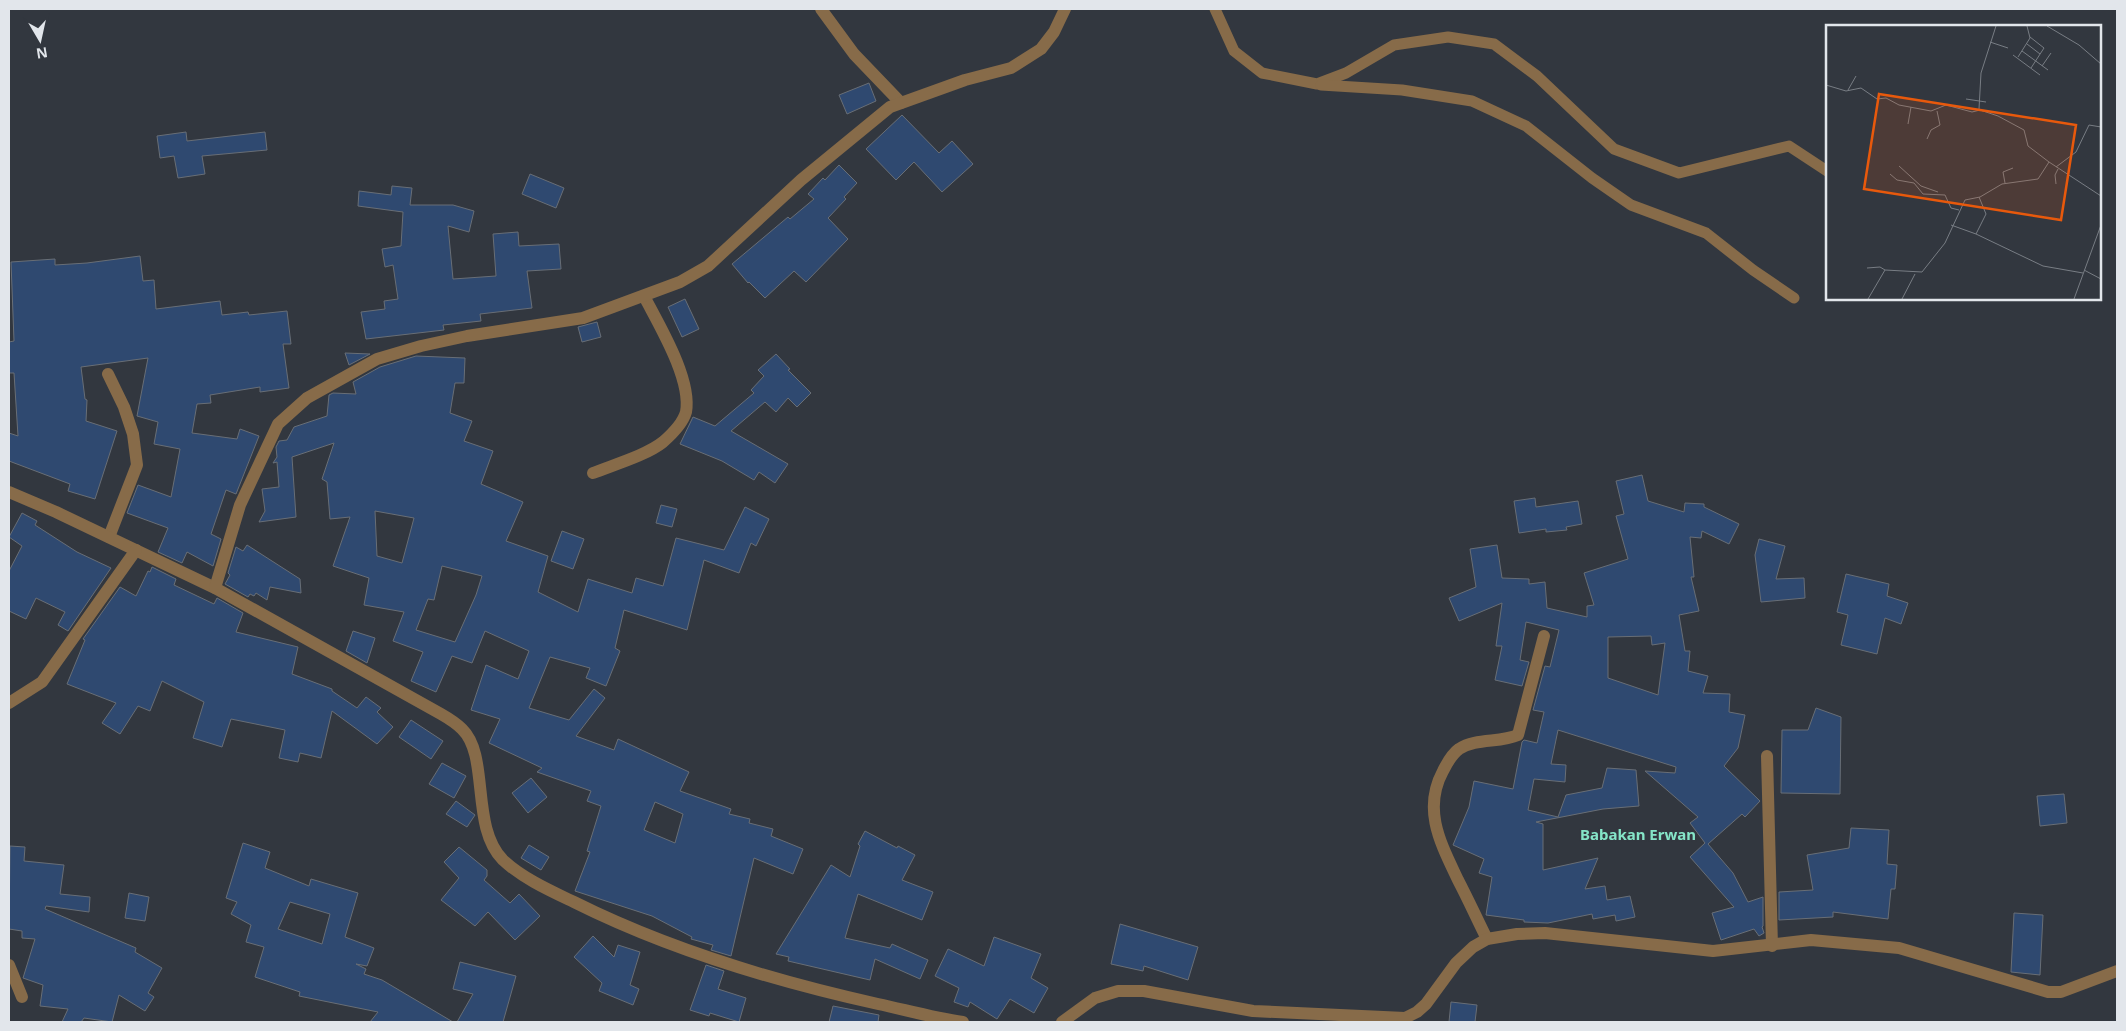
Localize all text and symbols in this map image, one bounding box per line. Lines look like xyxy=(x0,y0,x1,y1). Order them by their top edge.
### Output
north arrow xyxy=(15,15,65,65)
inset map xyxy=(1826,25,2101,300)
text: N xyxy=(35,43,49,64)
district label: Babakan Erwan xyxy=(1580,824,1696,844)

